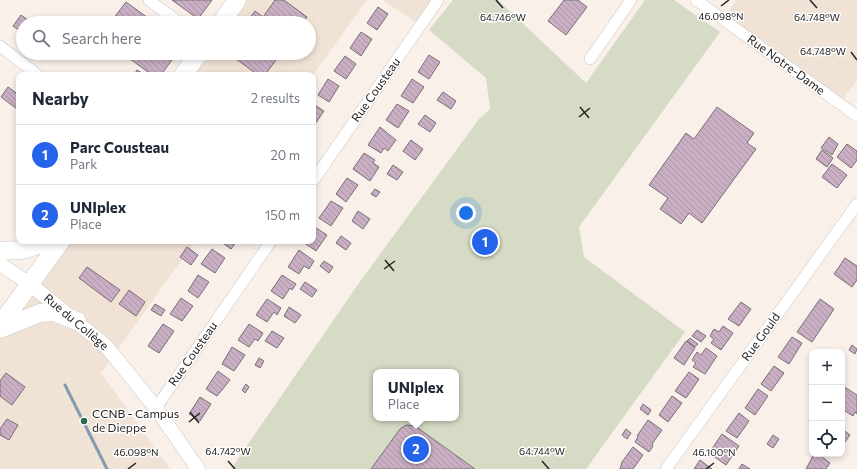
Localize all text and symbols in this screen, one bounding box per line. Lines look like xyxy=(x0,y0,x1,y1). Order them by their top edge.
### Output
text: 46.098°N xyxy=(699,10,743,22)
text: 64.746°W xyxy=(480,11,526,23)
text: 64.748°W xyxy=(794,11,840,23)
search box xyxy=(16,16,316,60)
icon: search xyxy=(30,27,52,49)
text: Search here xyxy=(62,29,141,47)
street label: Rue Notre-Dame xyxy=(745,31,828,97)
text: 64.748°W xyxy=(800,45,846,57)
street label: Rue Cousteau xyxy=(348,55,402,124)
text: Nearby xyxy=(32,88,89,109)
text: 2 results xyxy=(251,90,300,106)
text: Parc Cousteau xyxy=(70,138,169,156)
text: 1 xyxy=(42,147,48,163)
text: 20 m xyxy=(271,147,300,163)
text: Park xyxy=(70,156,97,172)
text: UNIplex xyxy=(70,198,126,216)
your location xyxy=(456,203,476,223)
text: 2 xyxy=(41,207,49,223)
text: 150 m xyxy=(265,207,300,223)
text: Place xyxy=(70,216,102,232)
pin: 1 xyxy=(472,227,498,257)
street label: Rue du Collège xyxy=(42,290,112,352)
street label: Rue Gould xyxy=(738,310,782,363)
street label: Rue Cousteau xyxy=(165,319,219,388)
map controls xyxy=(809,349,845,457)
button: + xyxy=(809,349,845,385)
popup xyxy=(373,369,459,421)
text: UNIplex xyxy=(388,378,444,396)
button: − xyxy=(809,385,845,421)
text: Place xyxy=(388,396,419,412)
place label: CCNB - Campus de Dieppe xyxy=(92,406,179,434)
marker: CCNB - Campus de Dieppe xyxy=(79,416,89,426)
button: locate xyxy=(809,421,845,457)
pin: 2 xyxy=(403,434,429,464)
text: 64.742°W xyxy=(205,445,251,457)
text: 64.744°W xyxy=(519,445,565,457)
text: 46.098°N xyxy=(114,446,158,458)
text: 46.100°N xyxy=(692,446,736,458)

